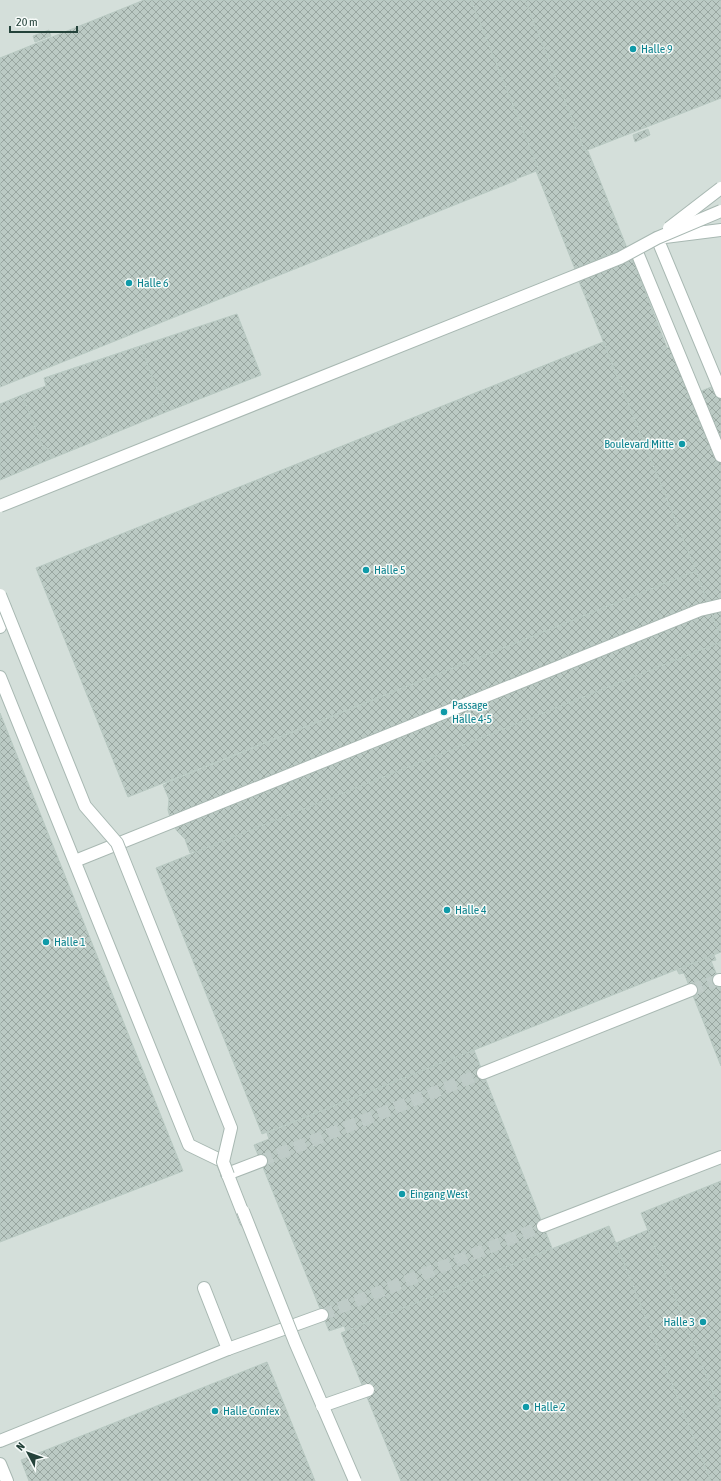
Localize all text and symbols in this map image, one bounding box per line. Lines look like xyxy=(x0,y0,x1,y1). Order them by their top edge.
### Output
scale bar xyxy=(10,8,77,34)
text: 20 m xyxy=(16,15,38,29)
place label: Halle 9 xyxy=(641,42,673,56)
marker: Halle 9 xyxy=(628,44,638,54)
place label: Halle 6 xyxy=(137,276,169,290)
marker: Halle 6 xyxy=(124,278,134,288)
place label: Boulevard Mitte xyxy=(604,437,674,451)
marker: Boulevard Mitte xyxy=(677,439,687,449)
place label: Halle 5 xyxy=(374,563,406,577)
marker: Halle 5 xyxy=(361,565,371,575)
place label: Passage Halle 4-5 xyxy=(452,698,492,726)
marker: Passage Halle 4-5 xyxy=(439,707,449,717)
place label: Halle 4 xyxy=(455,903,487,917)
marker: Halle 4 xyxy=(442,905,452,915)
place label: Halle 1 xyxy=(54,935,86,949)
marker: Halle 1 xyxy=(41,937,51,947)
place label: Eingang West xyxy=(410,1187,469,1201)
marker: Eingang West xyxy=(397,1189,407,1199)
place label: Halle 3 xyxy=(663,1315,695,1329)
marker: Halle 3 xyxy=(698,1317,708,1327)
place label: Halle 2 xyxy=(534,1400,566,1414)
marker: Halle 2 xyxy=(521,1402,531,1412)
place label: Halle Confex xyxy=(223,1404,279,1418)
marker: Halle Confex xyxy=(210,1406,220,1416)
north arrow xyxy=(8,1433,48,1473)
text: N xyxy=(14,1440,27,1453)

